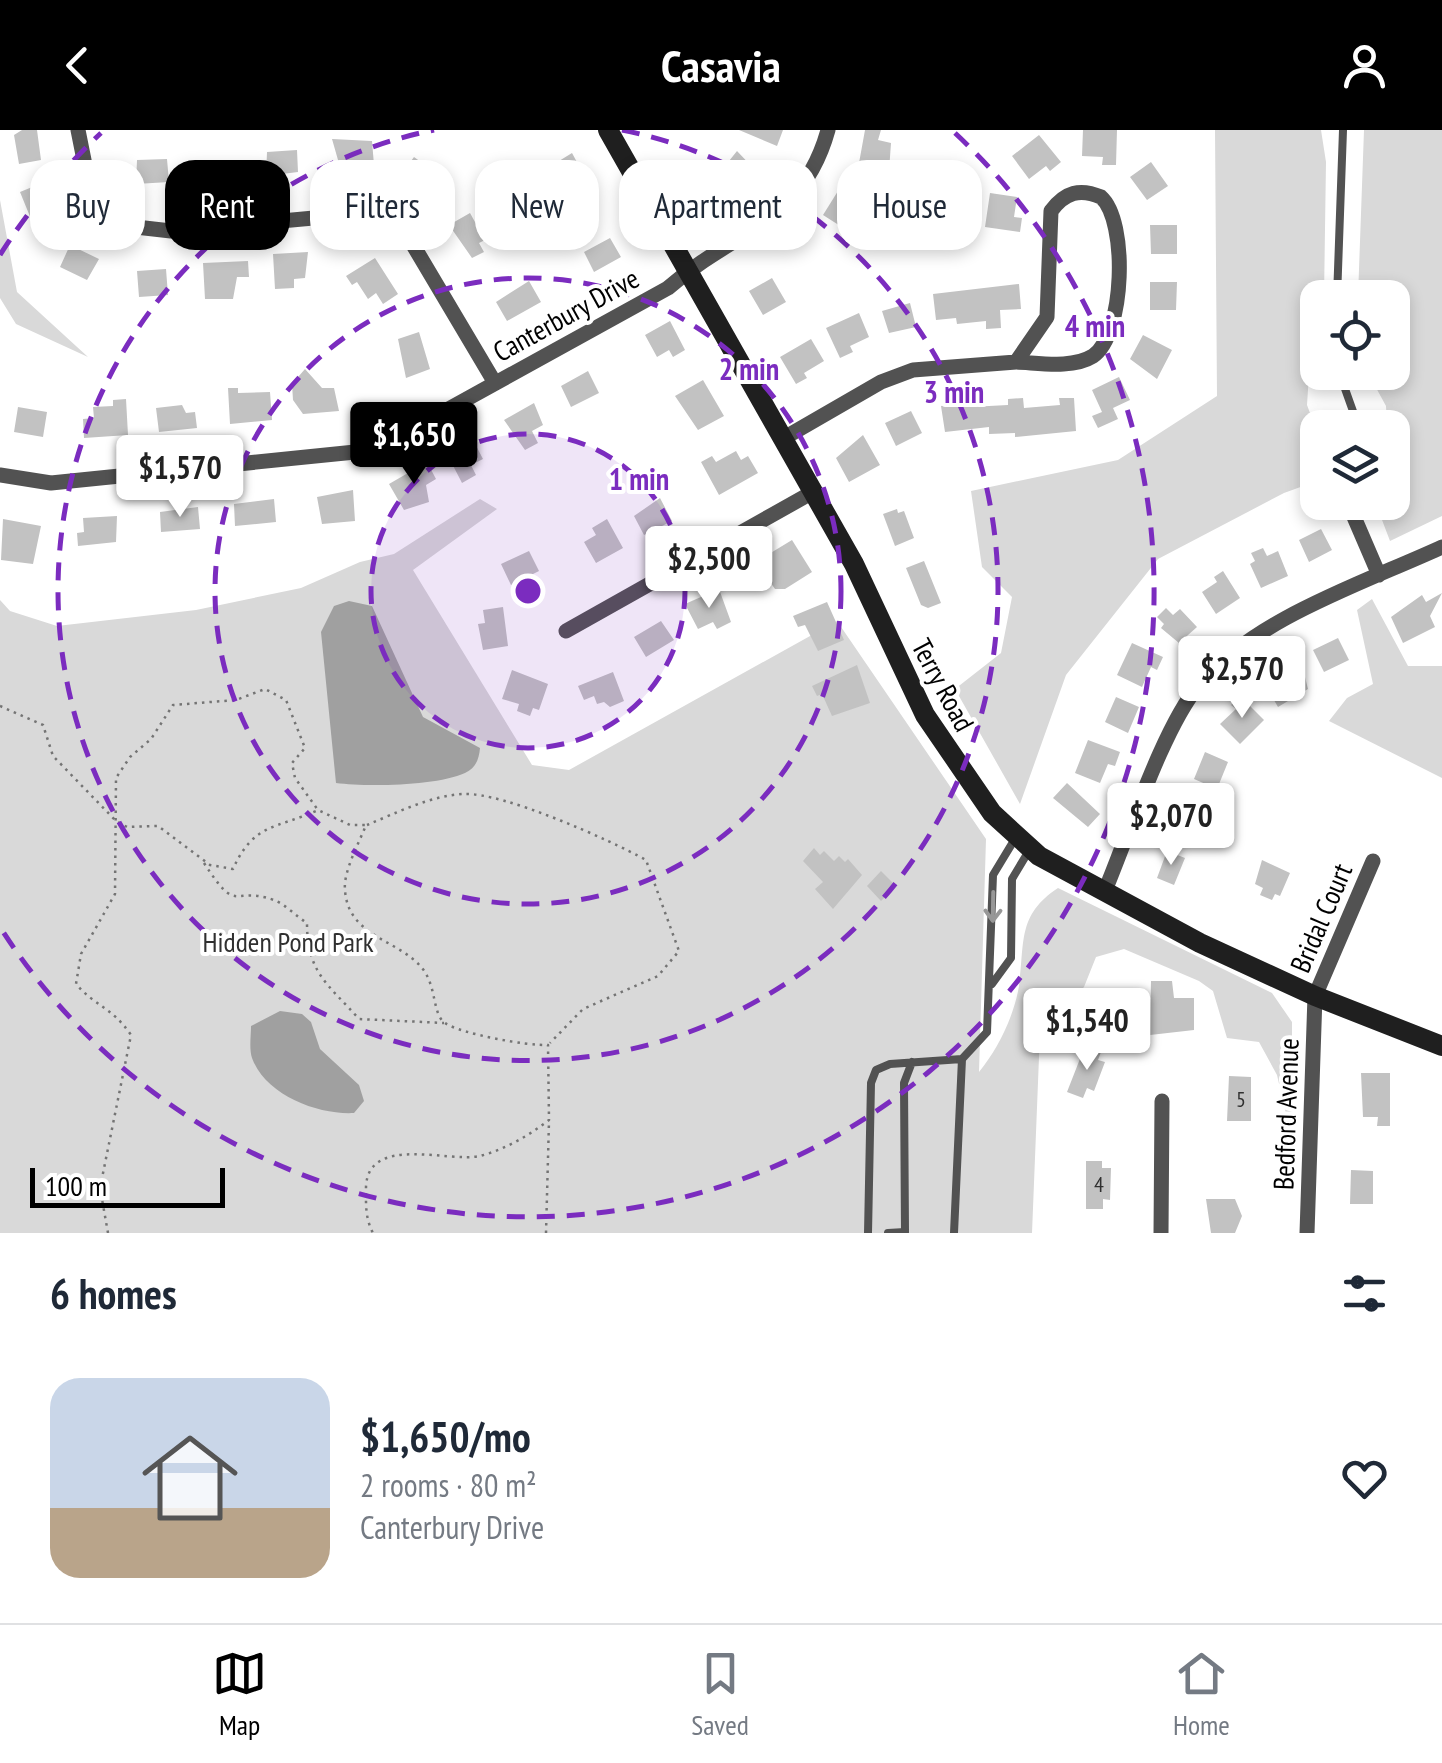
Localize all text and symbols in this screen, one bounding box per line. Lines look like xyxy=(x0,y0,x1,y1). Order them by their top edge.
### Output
text: Casavia xyxy=(661,36,781,94)
icon: back xyxy=(50,38,105,93)
icon: person xyxy=(1337,38,1392,93)
chip: Buy xyxy=(30,160,145,250)
chip: Rent xyxy=(165,160,290,250)
chip: Filters xyxy=(310,160,455,250)
chip: New xyxy=(475,160,599,250)
chip: Apartment xyxy=(619,160,817,250)
chip: House xyxy=(837,160,982,250)
street label: Canterbury Drive xyxy=(486,259,645,370)
map controls xyxy=(1300,280,1410,520)
button: locate xyxy=(1300,280,1410,390)
text: 4 min xyxy=(1065,306,1125,345)
text: 2 min xyxy=(719,349,779,388)
text: 3 min xyxy=(924,372,984,411)
pin: $1,650 xyxy=(333,402,495,487)
button: layers xyxy=(1300,410,1410,520)
text: $1,650 xyxy=(372,413,456,455)
pin: $1,570 xyxy=(99,435,261,520)
text: $1,570 xyxy=(138,446,222,488)
text: 1 min xyxy=(609,459,669,498)
pin: $2,500 xyxy=(628,526,790,611)
text: $2,500 xyxy=(667,537,751,579)
centre of rings xyxy=(510,573,546,609)
street label: Terry Road xyxy=(904,632,983,738)
pin: $2,570 xyxy=(1161,636,1323,721)
text: $2,570 xyxy=(1200,647,1284,689)
pin: $2,070 xyxy=(1090,783,1252,868)
text: $2,070 xyxy=(1129,794,1213,836)
street label: Bridal Court xyxy=(1281,857,1360,978)
one-way arrow xyxy=(984,890,1002,923)
park label: Hidden Pond Park xyxy=(203,923,374,960)
pin: $1,540 xyxy=(1006,988,1168,1073)
text: $1,540 xyxy=(1045,999,1129,1041)
street label: Bedford Avenue xyxy=(1264,1038,1307,1190)
house number: 5 xyxy=(1236,1085,1246,1113)
scale bar xyxy=(30,1163,225,1208)
text: 100 m xyxy=(45,1167,107,1204)
house number: 4 xyxy=(1094,1170,1104,1198)
text: 6 homes xyxy=(50,1266,177,1321)
icon: filters xyxy=(1337,1266,1392,1321)
text: $1,650/mo xyxy=(360,1409,531,1464)
icon: home xyxy=(130,1418,250,1538)
icon: heart xyxy=(1337,1451,1392,1506)
text: 2 rooms · 80 m² xyxy=(360,1464,537,1506)
text: Canterbury Drive xyxy=(360,1506,544,1548)
tab: Map xyxy=(212,1646,267,1743)
tab: Saved xyxy=(691,1646,749,1743)
tab: Home xyxy=(1173,1646,1230,1743)

